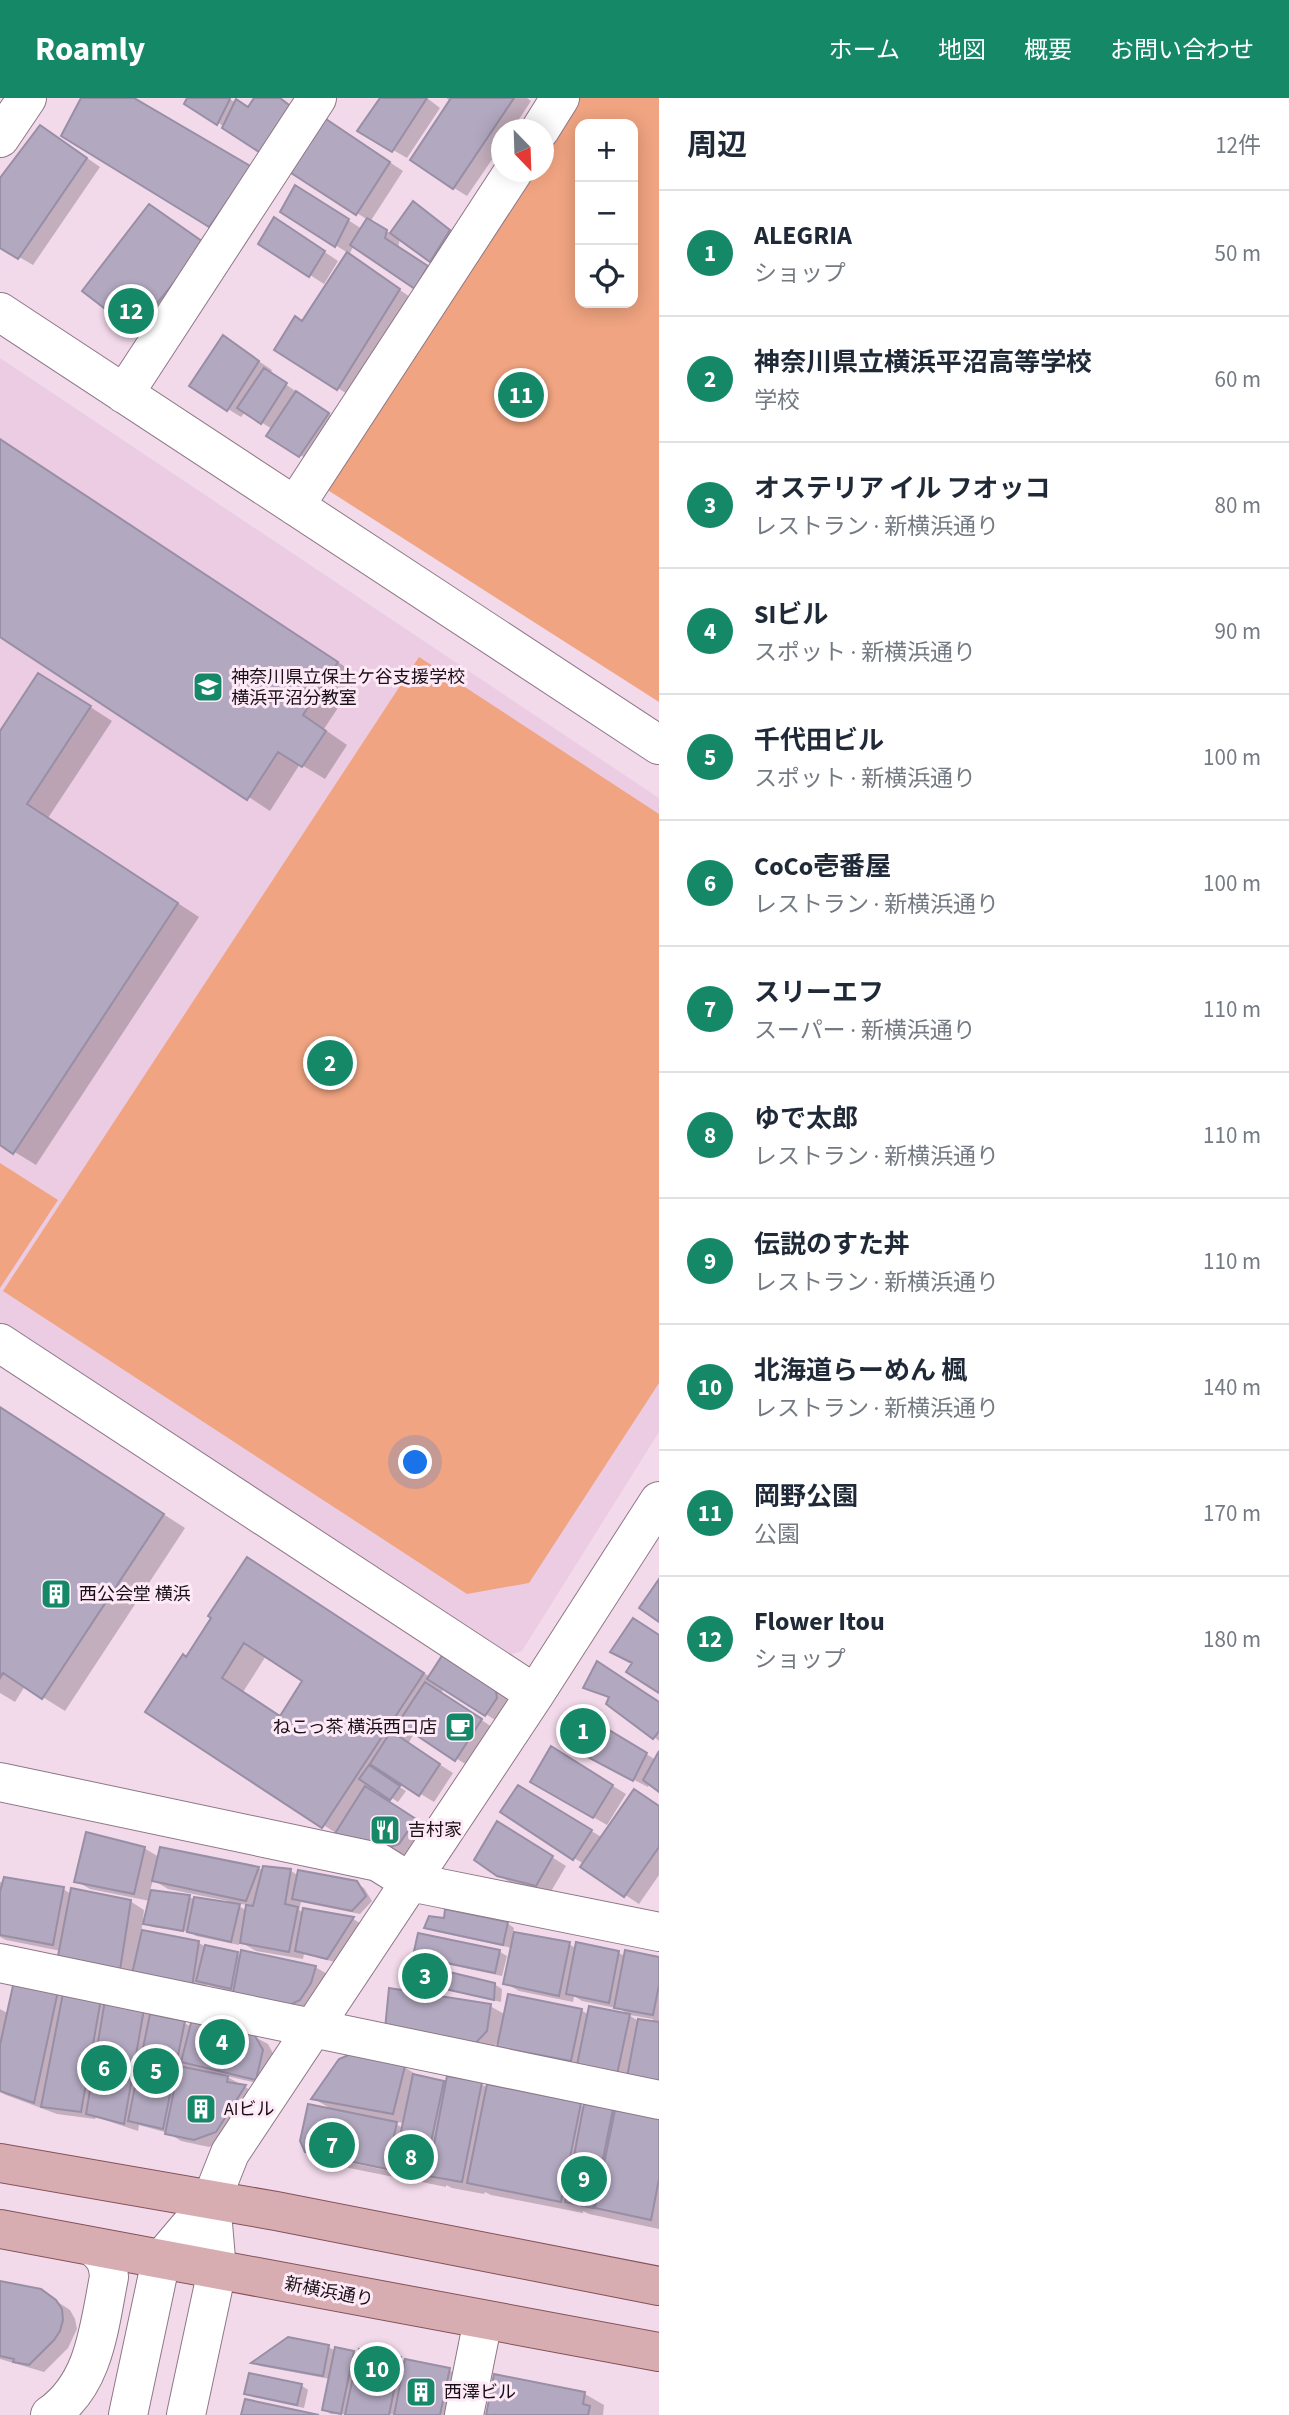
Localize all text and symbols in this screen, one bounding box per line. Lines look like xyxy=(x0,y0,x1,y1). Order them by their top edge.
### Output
text: Roamly xyxy=(35,26,145,73)
text: ホーム xyxy=(829,33,900,68)
text: 地図 xyxy=(938,33,986,68)
text: 概要 xyxy=(1024,33,1072,68)
text: お問い合わせ xyxy=(1110,33,1254,68)
north arrow xyxy=(491,119,554,182)
map controls xyxy=(575,119,638,308)
button: + xyxy=(575,119,638,182)
text: 周辺 xyxy=(687,124,747,167)
text: 12件 xyxy=(1215,129,1261,162)
button: − xyxy=(575,182,638,245)
text: ALEGRIA xyxy=(754,217,852,254)
text: 1 xyxy=(704,237,716,270)
text: 50 m xyxy=(1214,237,1261,270)
button: locate xyxy=(575,245,638,308)
text: ショップ xyxy=(754,257,846,290)
pin: 12 xyxy=(108,285,154,337)
text: 神奈川県立横浜平沼高等学校 xyxy=(754,344,1092,381)
text: 2 xyxy=(704,363,716,396)
text: 60 m xyxy=(1214,363,1261,396)
pin: 11 xyxy=(498,369,544,421)
text: 学校 xyxy=(754,384,800,417)
text: オステリア イル フオッコ xyxy=(754,470,1050,507)
text: 3 xyxy=(704,489,716,522)
text: 80 m xyxy=(1214,489,1261,522)
text: レストラン · 新横浜通り xyxy=(754,510,999,543)
text: SIビル xyxy=(754,596,828,633)
text: 4 xyxy=(704,615,716,648)
text: 90 m xyxy=(1214,615,1261,648)
text: スポット · 新横浜通り xyxy=(754,636,976,669)
place label: 神奈川県立保土ケ谷支援学校 横浜平沼分教室 xyxy=(231,665,465,711)
school or university icon: 神奈川県立保土ケ谷支援学校 横浜平沼分教室 xyxy=(191,670,225,704)
text: 千代田ビル xyxy=(754,722,884,759)
text: 5 xyxy=(704,741,716,774)
text: 100 m xyxy=(1203,741,1261,774)
text: スポット · 新横浜通り xyxy=(754,762,976,795)
text: CoCo壱番屋 xyxy=(754,848,891,885)
text: 6 xyxy=(704,867,716,900)
text: 100 m xyxy=(1203,867,1261,900)
text: レストラン · 新横浜通り xyxy=(754,888,999,921)
text: スリーエフ xyxy=(754,974,884,1011)
text: 7 xyxy=(704,993,716,1026)
text: 110 m xyxy=(1203,993,1261,1026)
text: スーパー · 新横浜通り xyxy=(754,1014,976,1047)
pin: 2 xyxy=(307,1037,353,1089)
text: ゆで太郎 xyxy=(754,1100,858,1137)
text: 8 xyxy=(704,1119,716,1152)
text: 110 m xyxy=(1203,1119,1261,1152)
text: レストラン · 新横浜通り xyxy=(754,1140,999,1173)
text: 伝説のすた丼 xyxy=(754,1226,910,1263)
text: 9 xyxy=(704,1245,716,1278)
text: 110 m xyxy=(1203,1245,1261,1278)
text: レストラン · 新横浜通り xyxy=(754,1266,999,1299)
text: 北海道らーめん 楓 xyxy=(754,1352,967,1389)
text: 10 xyxy=(698,1371,722,1404)
text: 140 m xyxy=(1203,1371,1261,1404)
text: レストラン · 新横浜通り xyxy=(754,1392,999,1425)
your location xyxy=(398,1445,432,1479)
text: 岡野公園 xyxy=(754,1478,858,1515)
text: 11 xyxy=(698,1497,722,1530)
text: 170 m xyxy=(1203,1497,1261,1530)
text: 公園 xyxy=(754,1518,800,1551)
building icon: 西公会堂 横浜 xyxy=(39,1577,73,1611)
place label: 西公会堂 横浜 xyxy=(79,1582,191,1607)
text: Flower Itou xyxy=(754,1603,885,1640)
text: 12 xyxy=(698,1623,722,1656)
text: 180 m xyxy=(1203,1623,1261,1656)
text: ショップ xyxy=(754,1643,846,1676)
pin: 1 xyxy=(560,1705,606,1757)
cafe icon: ねこっ茶 横浜西口店 xyxy=(443,1710,477,1744)
place label: ねこっ茶 横浜西口店 xyxy=(273,1715,437,1740)
restaurant icon: 吉村家 xyxy=(368,1813,402,1847)
place label: 吉村家 xyxy=(408,1818,462,1843)
pin: 3 xyxy=(402,1950,448,2002)
pin: 4 xyxy=(199,2016,245,2068)
pin: 6 xyxy=(81,2042,127,2094)
pin: 5 xyxy=(133,2045,179,2097)
building icon: AIビル xyxy=(184,2092,218,2126)
place label: AIビル xyxy=(224,2097,275,2122)
pin: 7 xyxy=(309,2119,355,2171)
pin: 8 xyxy=(388,2131,434,2183)
pin: 9 xyxy=(561,2153,607,2205)
street label: 新横浜通り xyxy=(282,2271,376,2313)
pin: 10 xyxy=(354,2343,400,2395)
building icon: 西澤ビル xyxy=(404,2375,438,2409)
place label: 西澤ビル xyxy=(444,2380,516,2405)

